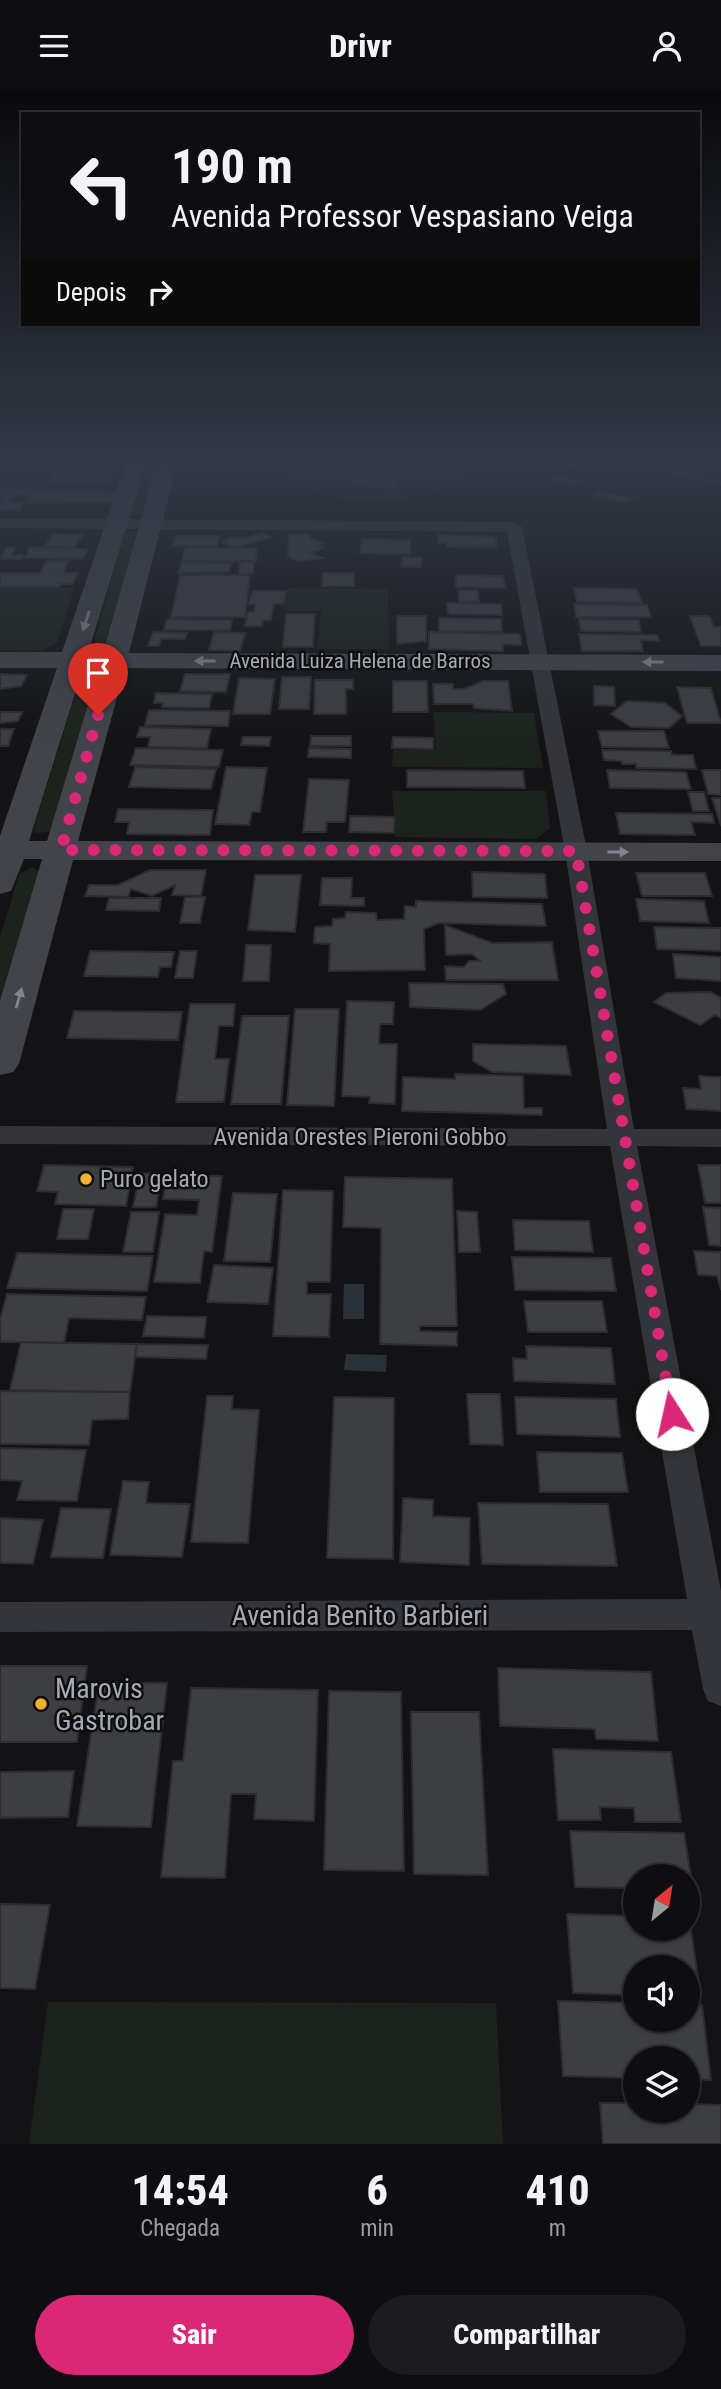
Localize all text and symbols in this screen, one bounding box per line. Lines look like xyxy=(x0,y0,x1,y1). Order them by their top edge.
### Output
icon: menu xyxy=(35,27,73,65)
text: Drivr xyxy=(329,27,392,65)
icon: person xyxy=(648,27,686,65)
text: 190 m xyxy=(171,138,293,195)
icon: left xyxy=(56,140,147,231)
text: Avenida Professor Vespasiano Veiga xyxy=(171,197,634,235)
icon: right xyxy=(141,273,179,311)
text: Depois xyxy=(56,277,127,307)
one-way arrow xyxy=(81,611,91,632)
pin xyxy=(68,643,128,715)
street label: Avenida Luiza Helena de Barros xyxy=(229,649,491,673)
icon: arrive xyxy=(79,654,117,692)
one-way arrow xyxy=(194,655,216,667)
one-way arrow xyxy=(642,656,664,668)
one-way arrow xyxy=(607,846,629,858)
one-way arrow xyxy=(14,988,24,1009)
street label: Avenida Orestes Pieroni Gobbo xyxy=(214,1123,506,1151)
place label: Puro gelato xyxy=(100,1165,209,1193)
marker: Puro gelato xyxy=(78,1171,94,1187)
position arrow xyxy=(635,1377,709,1451)
street label: Avenida Benito Barbieri xyxy=(232,1599,488,1632)
place label: Marovis Gastrobar xyxy=(55,1672,164,1737)
marker: Marovis Gastrobar xyxy=(33,1696,49,1712)
north arrow xyxy=(623,1864,700,1941)
map controls xyxy=(623,1864,700,2123)
button: sound xyxy=(623,1955,700,2032)
button: layers xyxy=(623,2046,700,2123)
text: 14:54 xyxy=(131,2166,229,2215)
text: 6 xyxy=(366,2166,388,2215)
text: 410 xyxy=(525,2166,590,2215)
text: Chegada xyxy=(140,2215,220,2242)
text: min xyxy=(360,2215,394,2242)
text: m xyxy=(549,2215,566,2242)
button: Sair xyxy=(35,2295,354,2375)
button: Compartilhar xyxy=(368,2295,686,2375)

